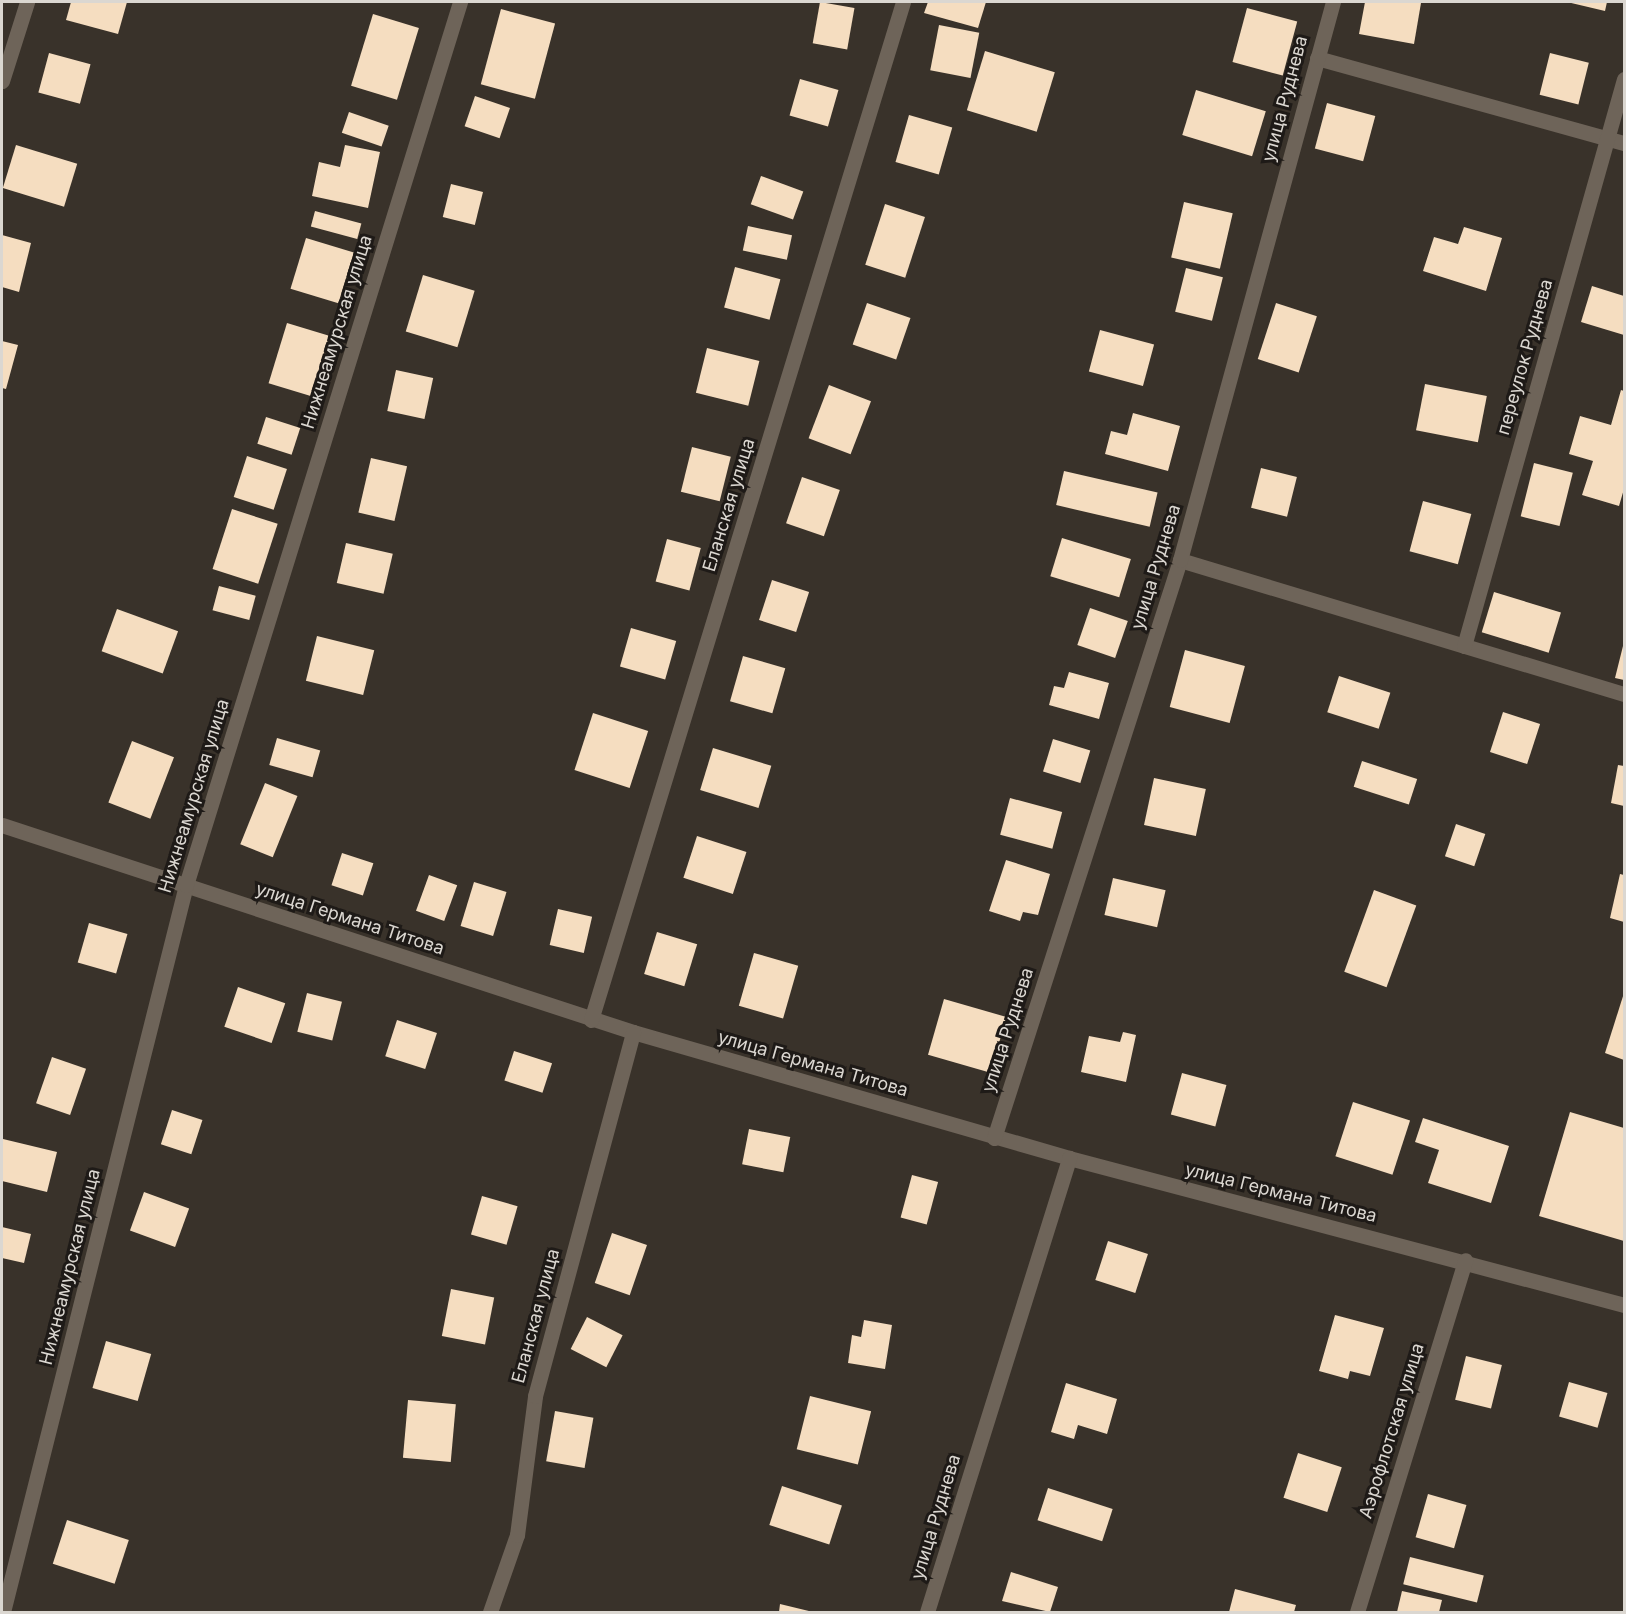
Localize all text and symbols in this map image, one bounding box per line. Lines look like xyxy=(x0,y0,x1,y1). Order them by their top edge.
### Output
street label: улица Руднева xyxy=(1258,34,1312,164)
street label: Нижнеамурская улица xyxy=(297,233,377,431)
street label: переулок Руднева xyxy=(1492,277,1558,437)
street label: Еланская улица xyxy=(698,436,760,574)
street label: улица Руднева xyxy=(1127,502,1185,632)
street label: Нижнеамурская улица xyxy=(154,697,234,895)
street label: улица Германа Титова xyxy=(253,878,447,960)
street label: улица Руднева xyxy=(978,965,1038,1095)
street label: улица Германа Титова xyxy=(715,1026,911,1102)
street label: улица Германа Титова xyxy=(1183,1159,1379,1227)
street label: Нижнеамурская улица xyxy=(35,1167,105,1367)
street label: Еланская улица xyxy=(508,1246,564,1386)
street label: Аэрофлотская улица xyxy=(1355,1341,1429,1521)
street label: улица Руднева xyxy=(907,1452,965,1582)

